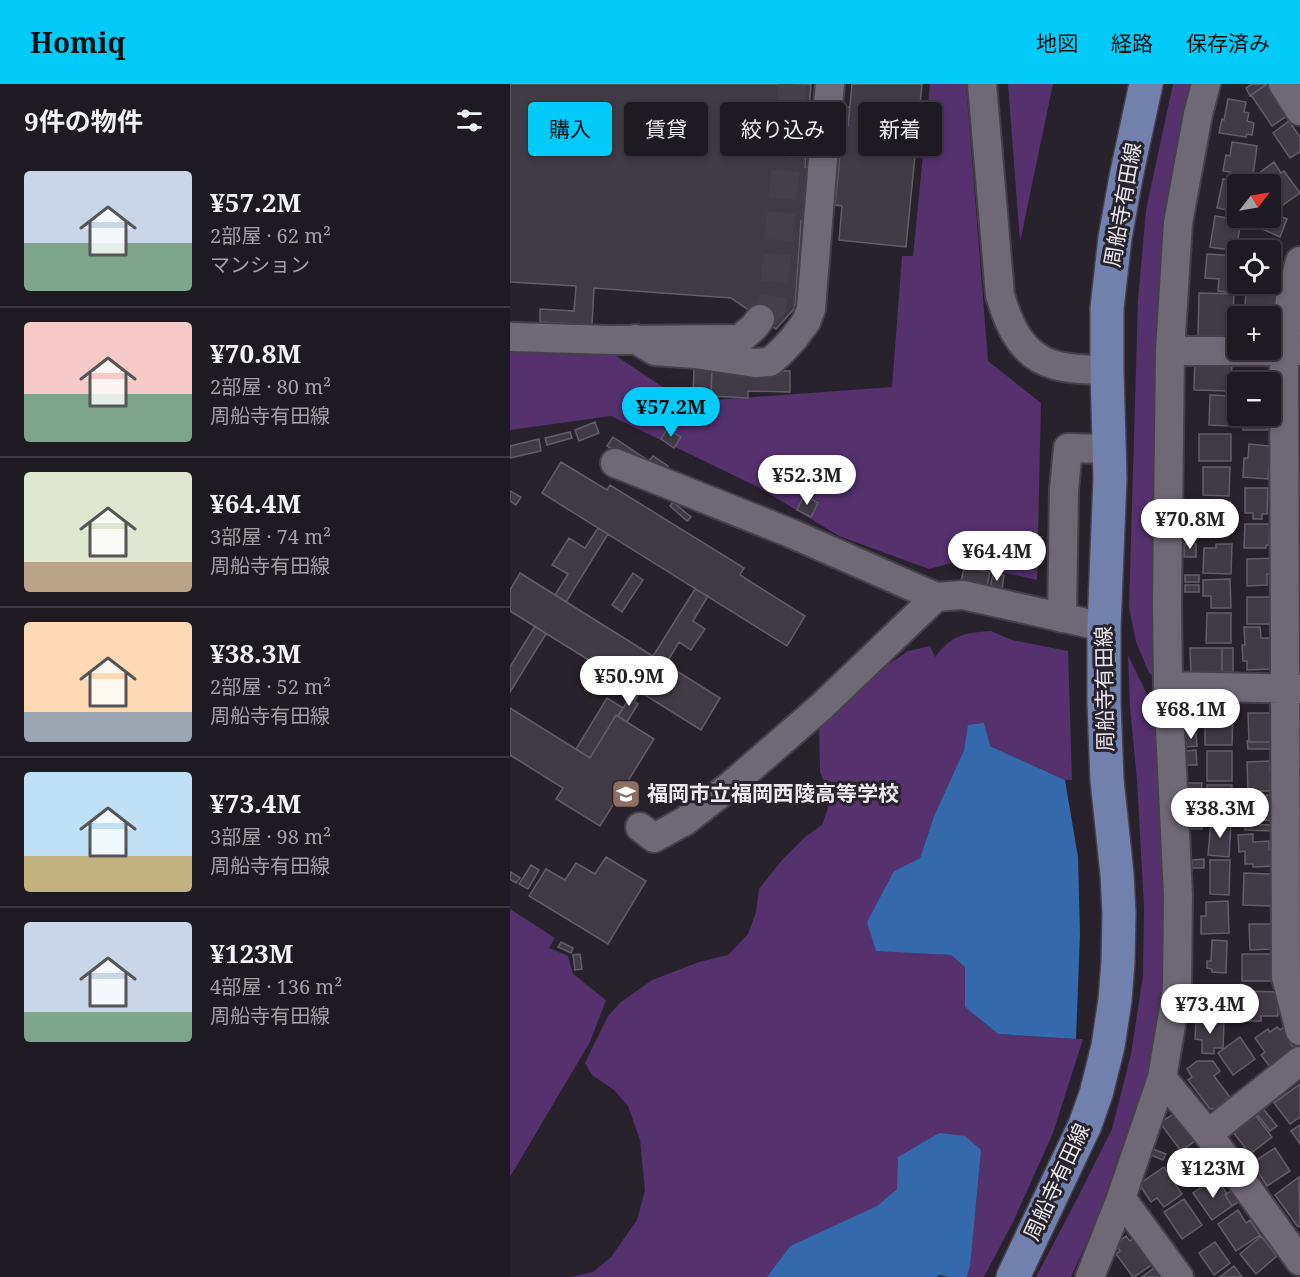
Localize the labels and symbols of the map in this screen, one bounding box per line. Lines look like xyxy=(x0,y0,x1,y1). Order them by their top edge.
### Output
street label: 周船寺有田線 xyxy=(1097,140,1147,269)
north arrow xyxy=(1227,174,1281,228)
pin: ¥57.2M xyxy=(622,387,720,438)
pin: ¥52.3M xyxy=(758,455,856,506)
pin: ¥70.8M xyxy=(1141,499,1239,550)
pin: ¥64.4M xyxy=(948,531,1046,582)
street label: 周船寺有田線 xyxy=(1089,626,1119,752)
pin: ¥50.9M xyxy=(580,656,678,707)
pin: ¥68.1M xyxy=(1142,689,1240,740)
school or university icon: 福岡市立福岡西陵高等学校 xyxy=(610,778,642,810)
place label: 福岡市立福岡西陵高等学校 xyxy=(647,779,899,807)
pin: ¥38.3M xyxy=(1171,788,1269,839)
pin: ¥73.4M xyxy=(1161,984,1259,1035)
street label: 周船寺有田線 xyxy=(1017,1119,1095,1245)
pin: ¥123M xyxy=(1171,1148,1255,1199)

